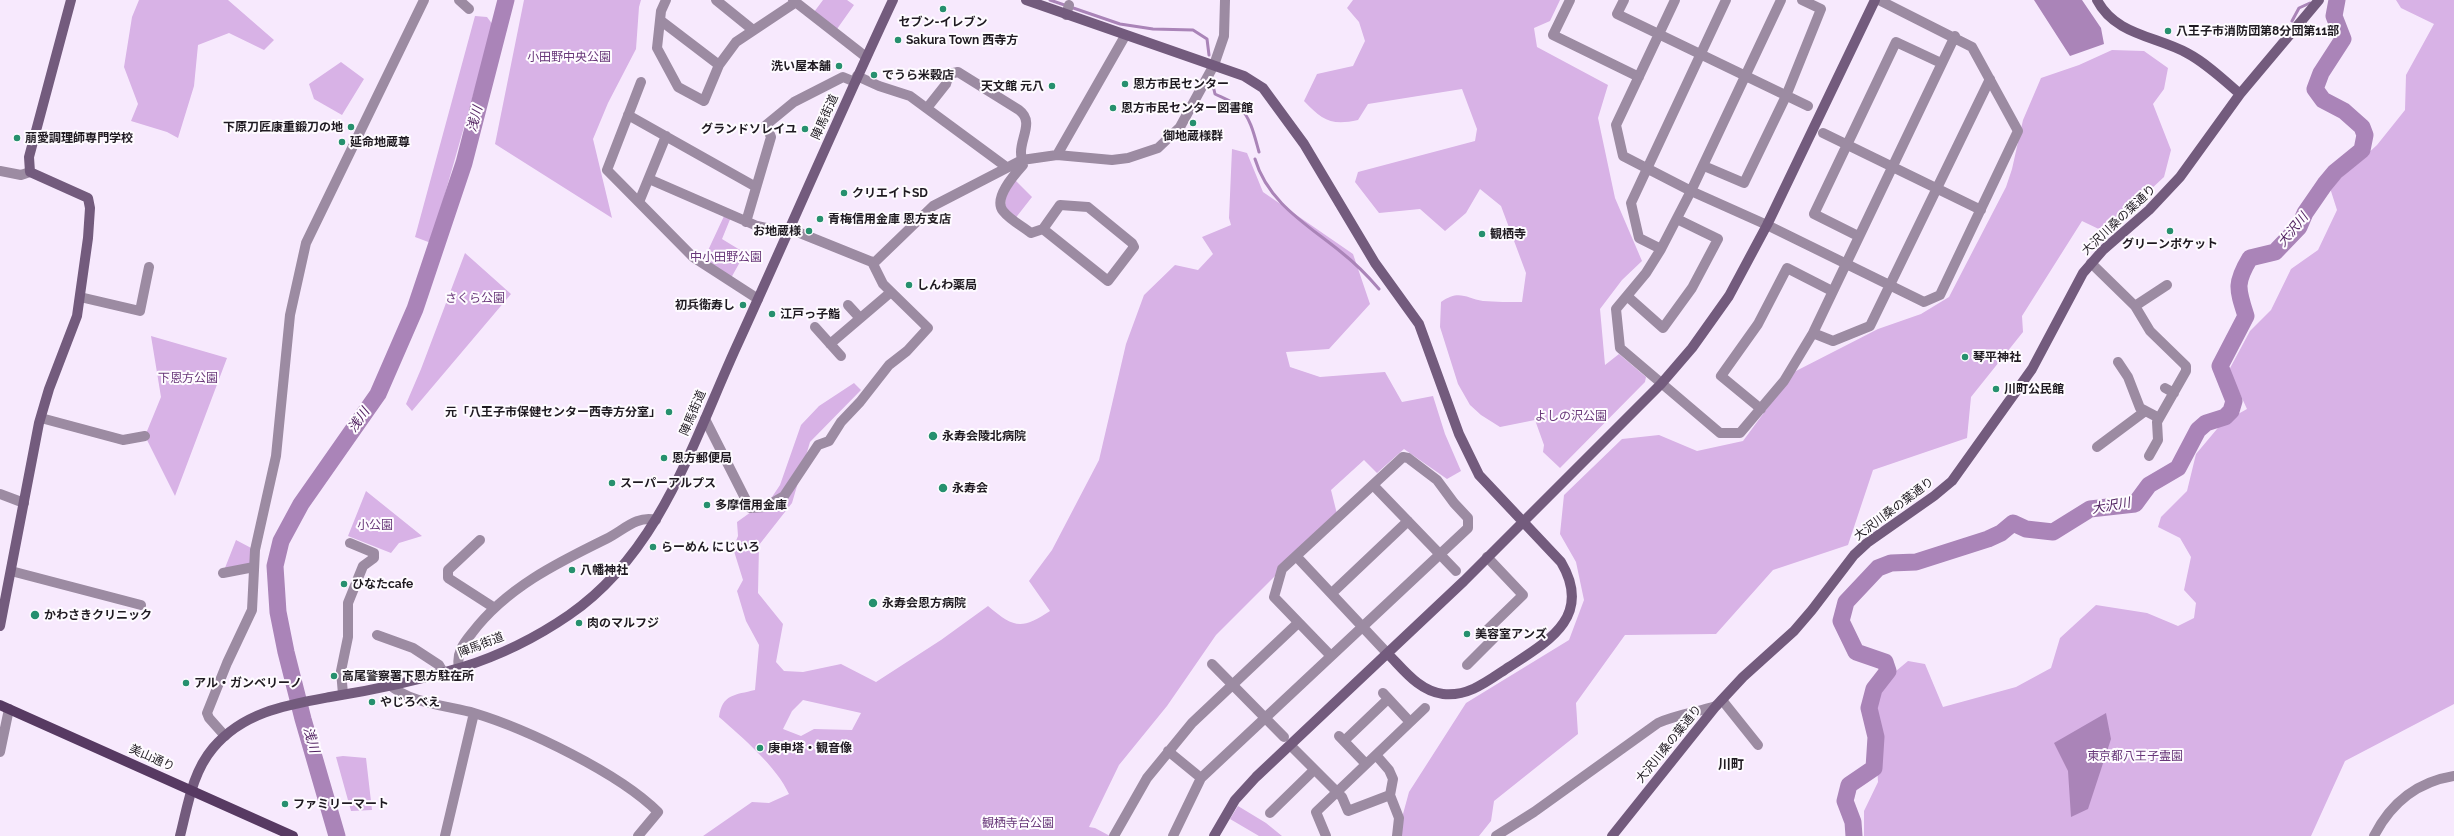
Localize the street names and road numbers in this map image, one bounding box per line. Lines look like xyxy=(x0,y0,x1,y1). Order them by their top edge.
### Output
street label: 陣馬街道 xyxy=(809,92,841,142)
street label: 大沢川桑の葉通り xyxy=(2079,182,2159,258)
street label: 陣馬街道 xyxy=(677,388,709,438)
street label: 大沢川桑の葉通り xyxy=(1851,474,1937,544)
street label: 陣馬街道 xyxy=(456,630,506,660)
street label: 大沢川桑の葉通り xyxy=(1633,702,1705,786)
street label: 美山通り xyxy=(127,742,177,774)

